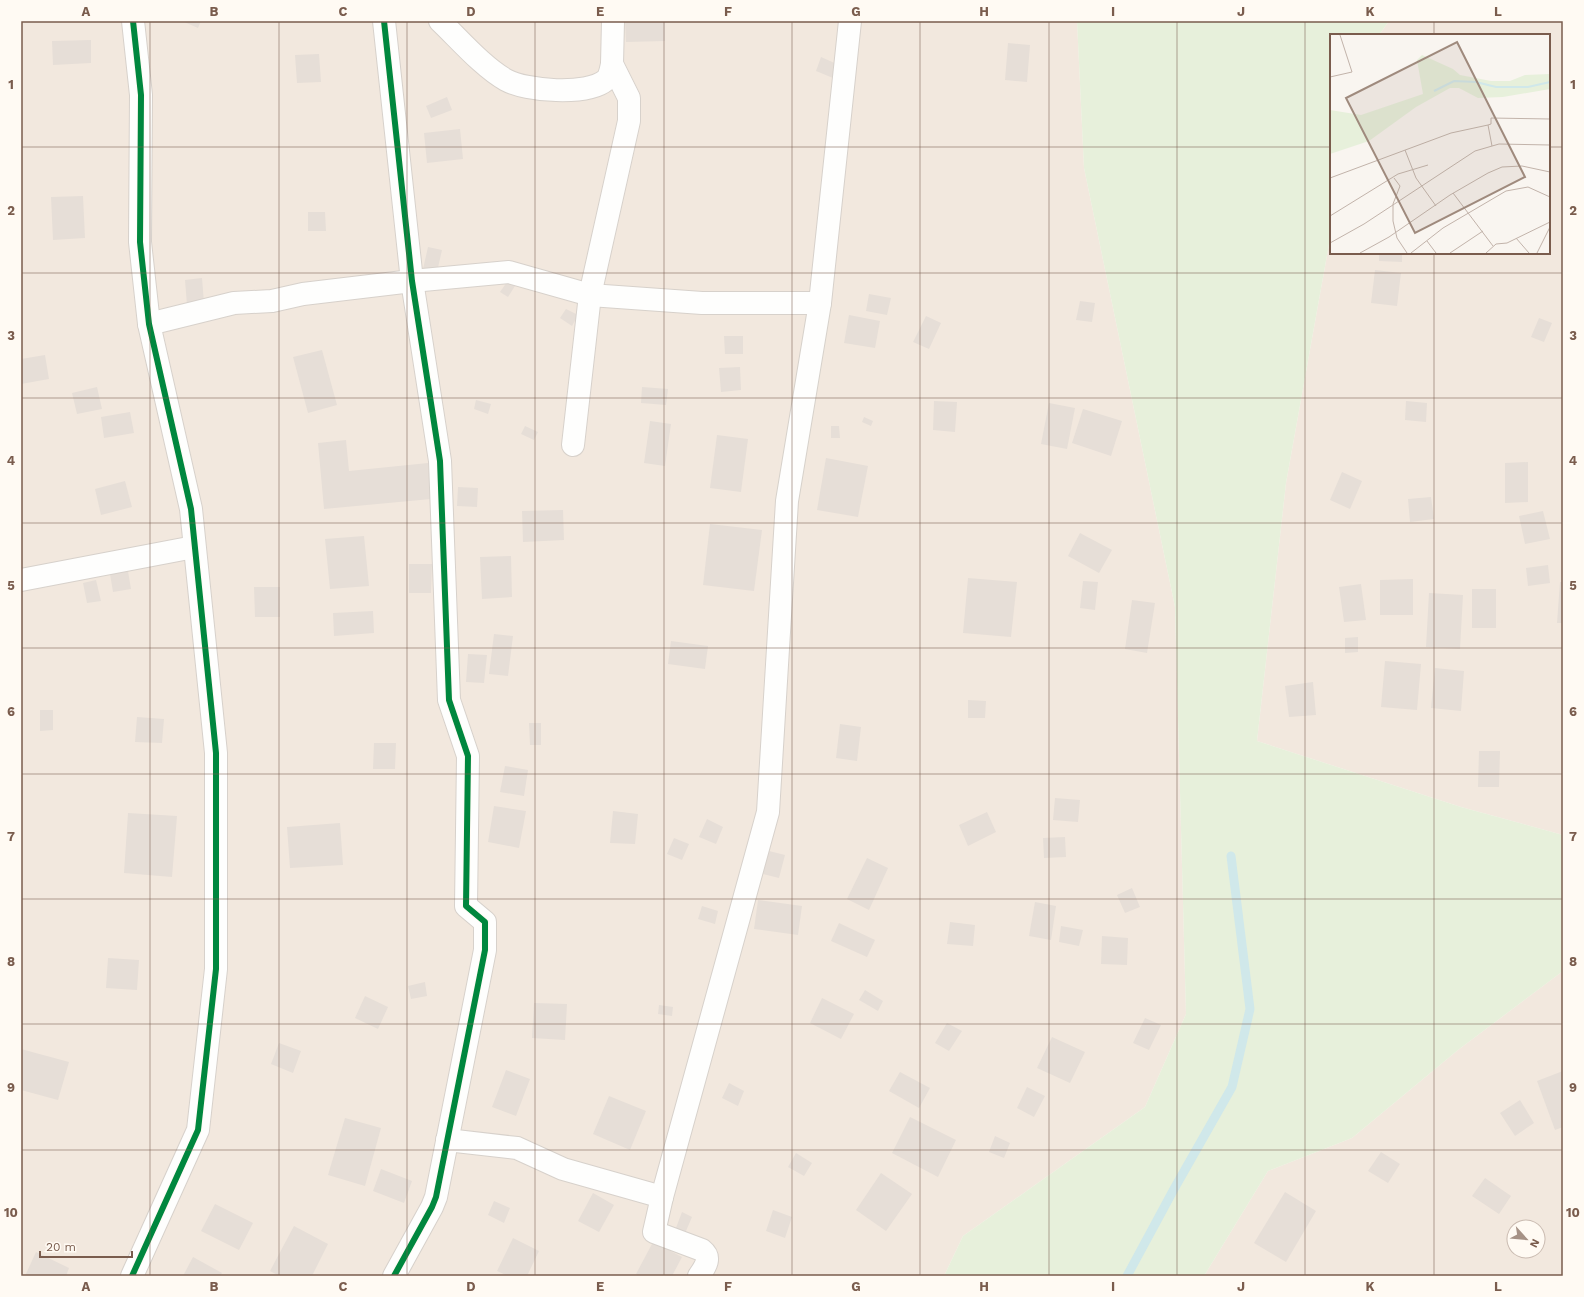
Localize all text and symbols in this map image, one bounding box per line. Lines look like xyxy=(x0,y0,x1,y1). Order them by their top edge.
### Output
text: A xyxy=(82,4,91,19)
text: B xyxy=(210,4,219,19)
text: C xyxy=(339,4,348,19)
text: D xyxy=(466,4,476,19)
text: E xyxy=(596,4,604,19)
text: F xyxy=(724,4,732,19)
text: G xyxy=(851,4,861,19)
text: H xyxy=(979,4,989,19)
text: I xyxy=(1111,4,1115,19)
text: J xyxy=(1237,4,1245,19)
text: K xyxy=(1365,4,1375,19)
text: L xyxy=(1494,4,1502,19)
inset map xyxy=(1330,34,1550,254)
text: 1 xyxy=(8,77,14,92)
text: 1 xyxy=(1570,77,1576,92)
text: 2 xyxy=(7,203,15,218)
text: 2 xyxy=(1569,203,1577,218)
text: 3 xyxy=(7,328,15,343)
text: 3 xyxy=(1569,328,1577,343)
text: 4 xyxy=(7,453,16,468)
text: 4 xyxy=(1569,453,1578,468)
text: 5 xyxy=(7,578,15,593)
text: 5 xyxy=(1569,578,1577,593)
text: 6 xyxy=(7,704,15,719)
text: 6 xyxy=(1569,704,1577,719)
text: 7 xyxy=(7,829,15,844)
text: 7 xyxy=(1569,829,1577,844)
text: 8 xyxy=(7,954,15,969)
text: 8 xyxy=(1569,954,1577,969)
text: 9 xyxy=(7,1080,15,1095)
text: 9 xyxy=(1569,1080,1577,1095)
text: 10 xyxy=(4,1205,18,1220)
text: 10 xyxy=(1566,1205,1580,1220)
north arrow xyxy=(1506,1219,1546,1259)
scale bar xyxy=(40,1233,132,1259)
text: N xyxy=(1527,1237,1542,1250)
text: 20 m xyxy=(46,1240,76,1254)
text: A xyxy=(82,1279,91,1294)
text: B xyxy=(210,1279,219,1294)
text: C xyxy=(339,1279,348,1294)
text: D xyxy=(466,1279,476,1294)
text: E xyxy=(596,1279,604,1294)
text: F xyxy=(724,1279,732,1294)
text: G xyxy=(851,1279,861,1294)
text: H xyxy=(979,1279,989,1294)
text: I xyxy=(1111,1279,1115,1294)
text: J xyxy=(1237,1279,1245,1294)
text: K xyxy=(1365,1279,1375,1294)
text: L xyxy=(1494,1279,1502,1294)

